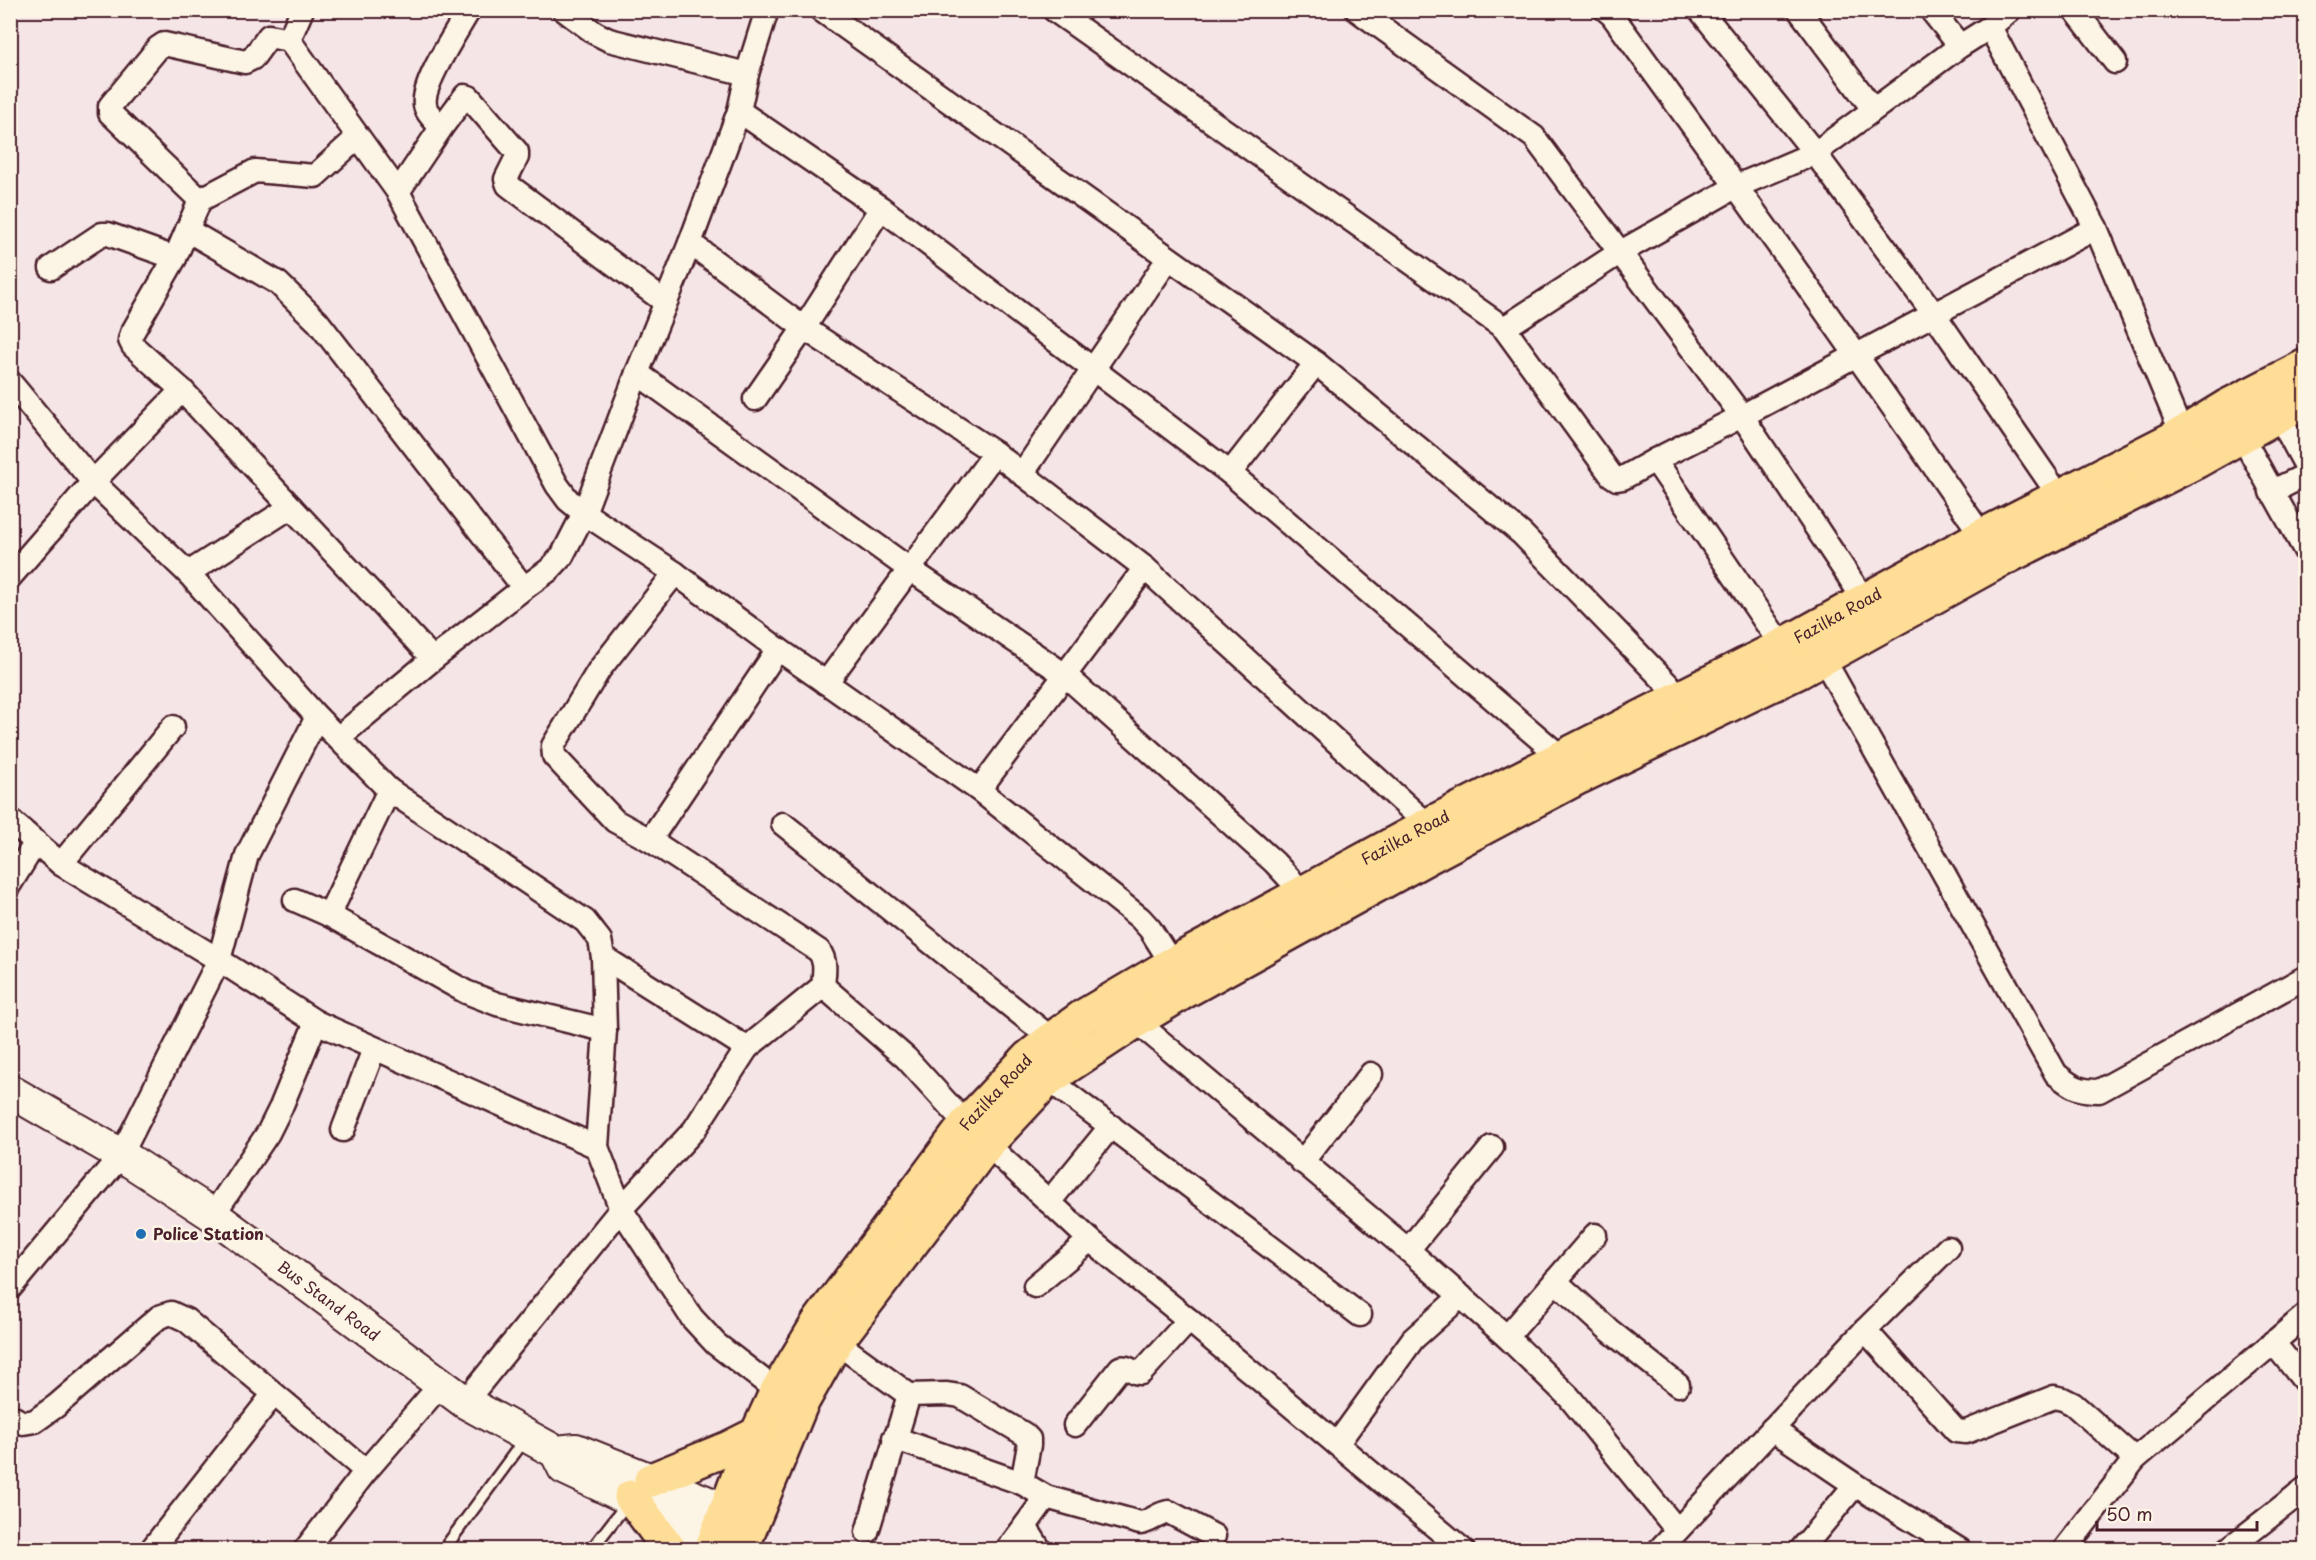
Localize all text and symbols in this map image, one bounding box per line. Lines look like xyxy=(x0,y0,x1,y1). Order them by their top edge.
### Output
street label: Fazilka Road xyxy=(1789,580,1886,649)
street label: Fazilka Road xyxy=(1356,803,1453,870)
street label: Fazilka Road xyxy=(952,1048,1037,1135)
place label: Police Station xyxy=(153,1221,264,1245)
marker: Police Station xyxy=(134,1227,148,1241)
street label: Bus Stand Road xyxy=(273,1254,385,1346)
scale bar xyxy=(2097,1494,2258,1532)
text: 50 m xyxy=(2106,1500,2153,1527)

